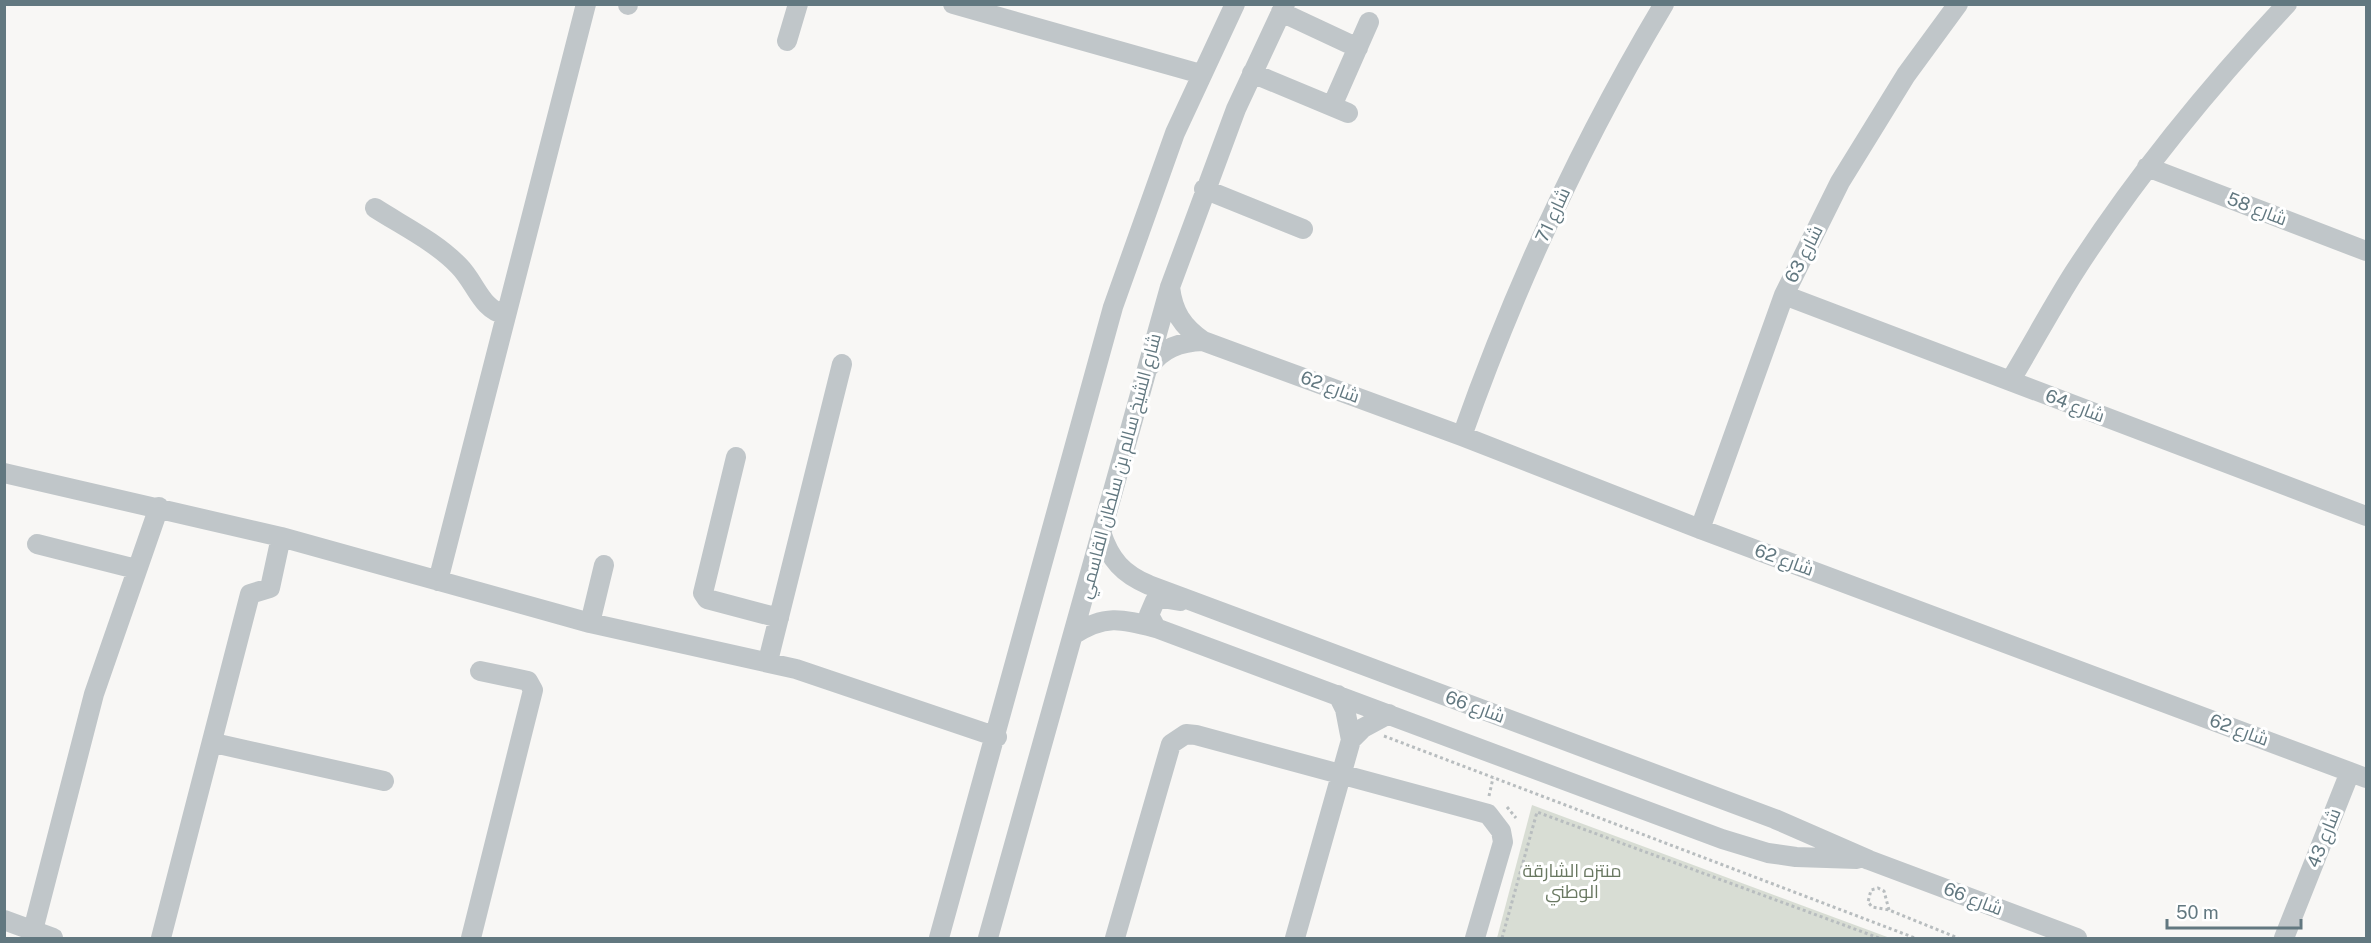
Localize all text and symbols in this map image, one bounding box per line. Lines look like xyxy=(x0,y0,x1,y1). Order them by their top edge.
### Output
street label: شارع 71 xyxy=(1531,184,1576,246)
street label: شارع 58 xyxy=(2224,188,2290,231)
street label: شارع 63 xyxy=(1780,222,1829,287)
street label: شارع الشيخ سالم بن سلطان القاسمي xyxy=(1074,331,1169,602)
street label: شارع 62 xyxy=(1297,366,1363,409)
street label: شارع 64 xyxy=(2042,385,2108,428)
street label: شارع 62 xyxy=(1751,539,1817,582)
street label: شارع 66 xyxy=(1442,686,1508,729)
street label: شارع 62 xyxy=(2206,709,2272,752)
street label: شارع 43 xyxy=(2302,805,2347,871)
park label: منتزه الشارقة الوطني xyxy=(1522,860,1622,906)
street label: شارع 66 xyxy=(1940,878,2006,921)
scale bar xyxy=(2167,892,2300,930)
text: 50 m xyxy=(2176,902,2219,923)

